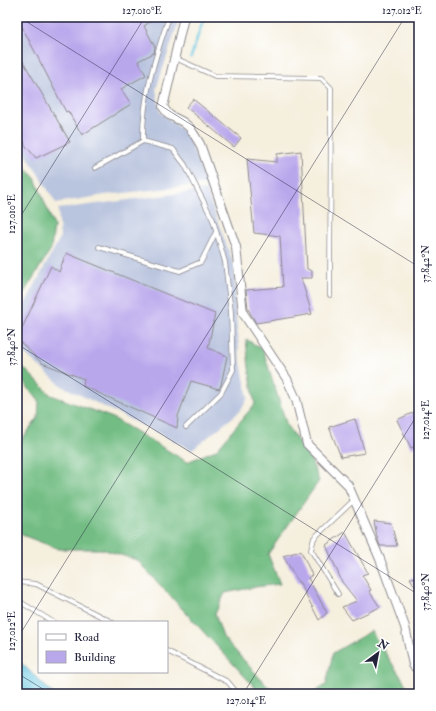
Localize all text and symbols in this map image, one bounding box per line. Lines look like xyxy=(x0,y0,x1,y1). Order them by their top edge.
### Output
text: 127.010°E xyxy=(122,5,162,17)
text: 127.012°E xyxy=(382,5,422,17)
text: 127.010°E xyxy=(6,194,18,234)
text: 37.842°N xyxy=(420,245,432,283)
text: 37.840°N xyxy=(6,328,18,366)
text: 127.014°E xyxy=(420,400,432,440)
text: 37.840°N xyxy=(420,573,432,611)
text: 127.012°E xyxy=(6,611,18,651)
legend xyxy=(38,621,168,673)
text: Road xyxy=(74,630,99,645)
north arrow xyxy=(358,633,398,673)
text: N xyxy=(375,636,392,654)
text: Building xyxy=(74,650,117,665)
text: 127.014°E xyxy=(226,695,266,707)

